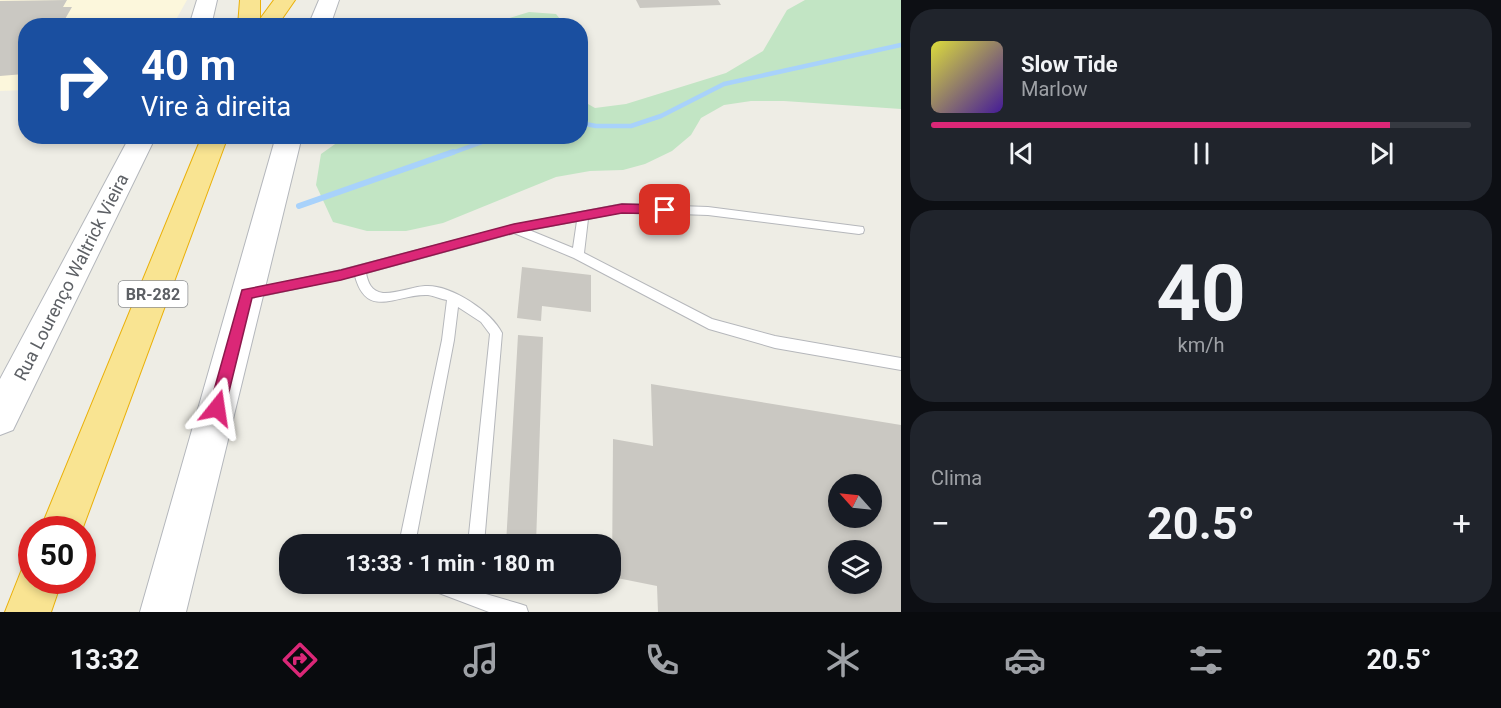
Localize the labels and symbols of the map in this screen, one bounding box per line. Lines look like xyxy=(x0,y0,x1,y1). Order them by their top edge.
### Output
street label: Rua Lourenço Waltrick Vieira xyxy=(10,170,132,384)
pin xyxy=(639,184,690,235)
road number: BR-282 xyxy=(118,281,188,307)
position arrow xyxy=(185,376,249,440)
north arrow xyxy=(828,474,882,528)
speed limit sign: 50 xyxy=(18,516,96,594)

